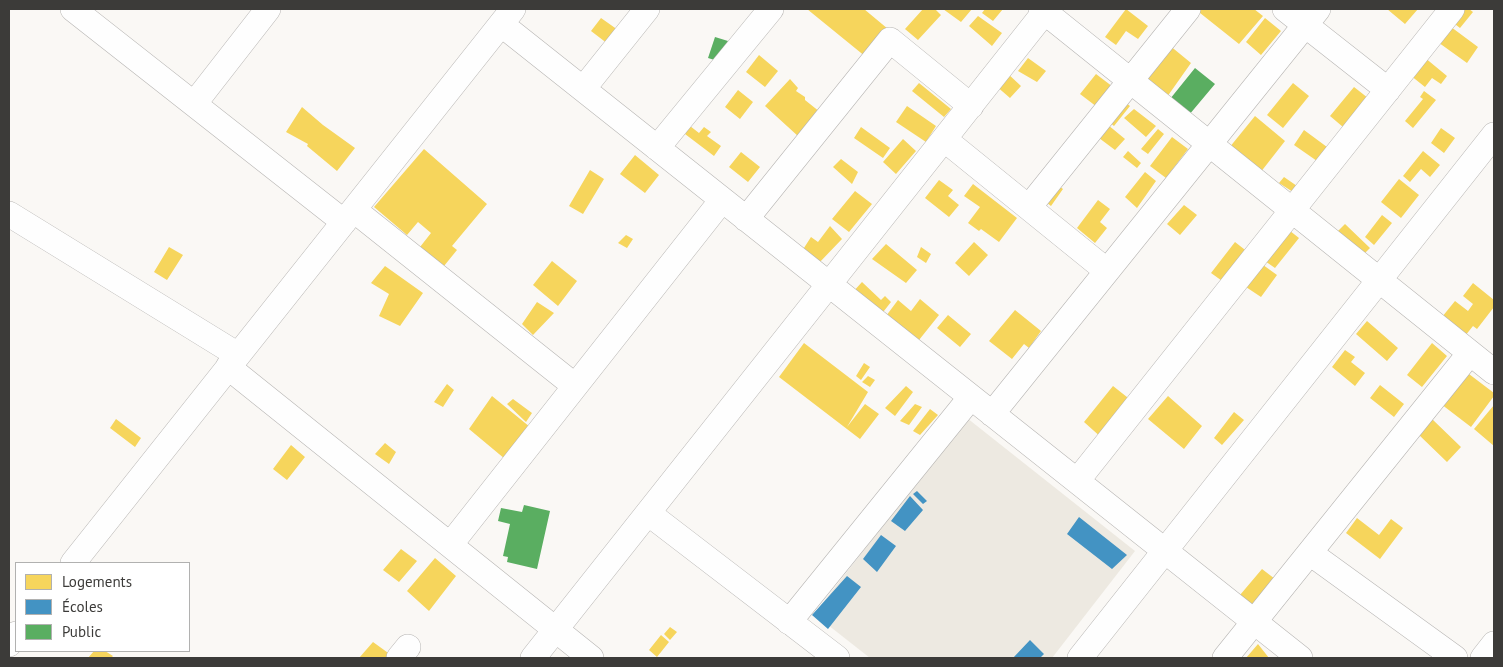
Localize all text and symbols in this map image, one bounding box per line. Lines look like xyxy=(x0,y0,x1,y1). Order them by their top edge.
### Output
legend xyxy=(15,562,190,652)
text: Logements xyxy=(62,572,132,591)
text: Écoles xyxy=(62,597,103,616)
text: Public xyxy=(62,622,101,641)

